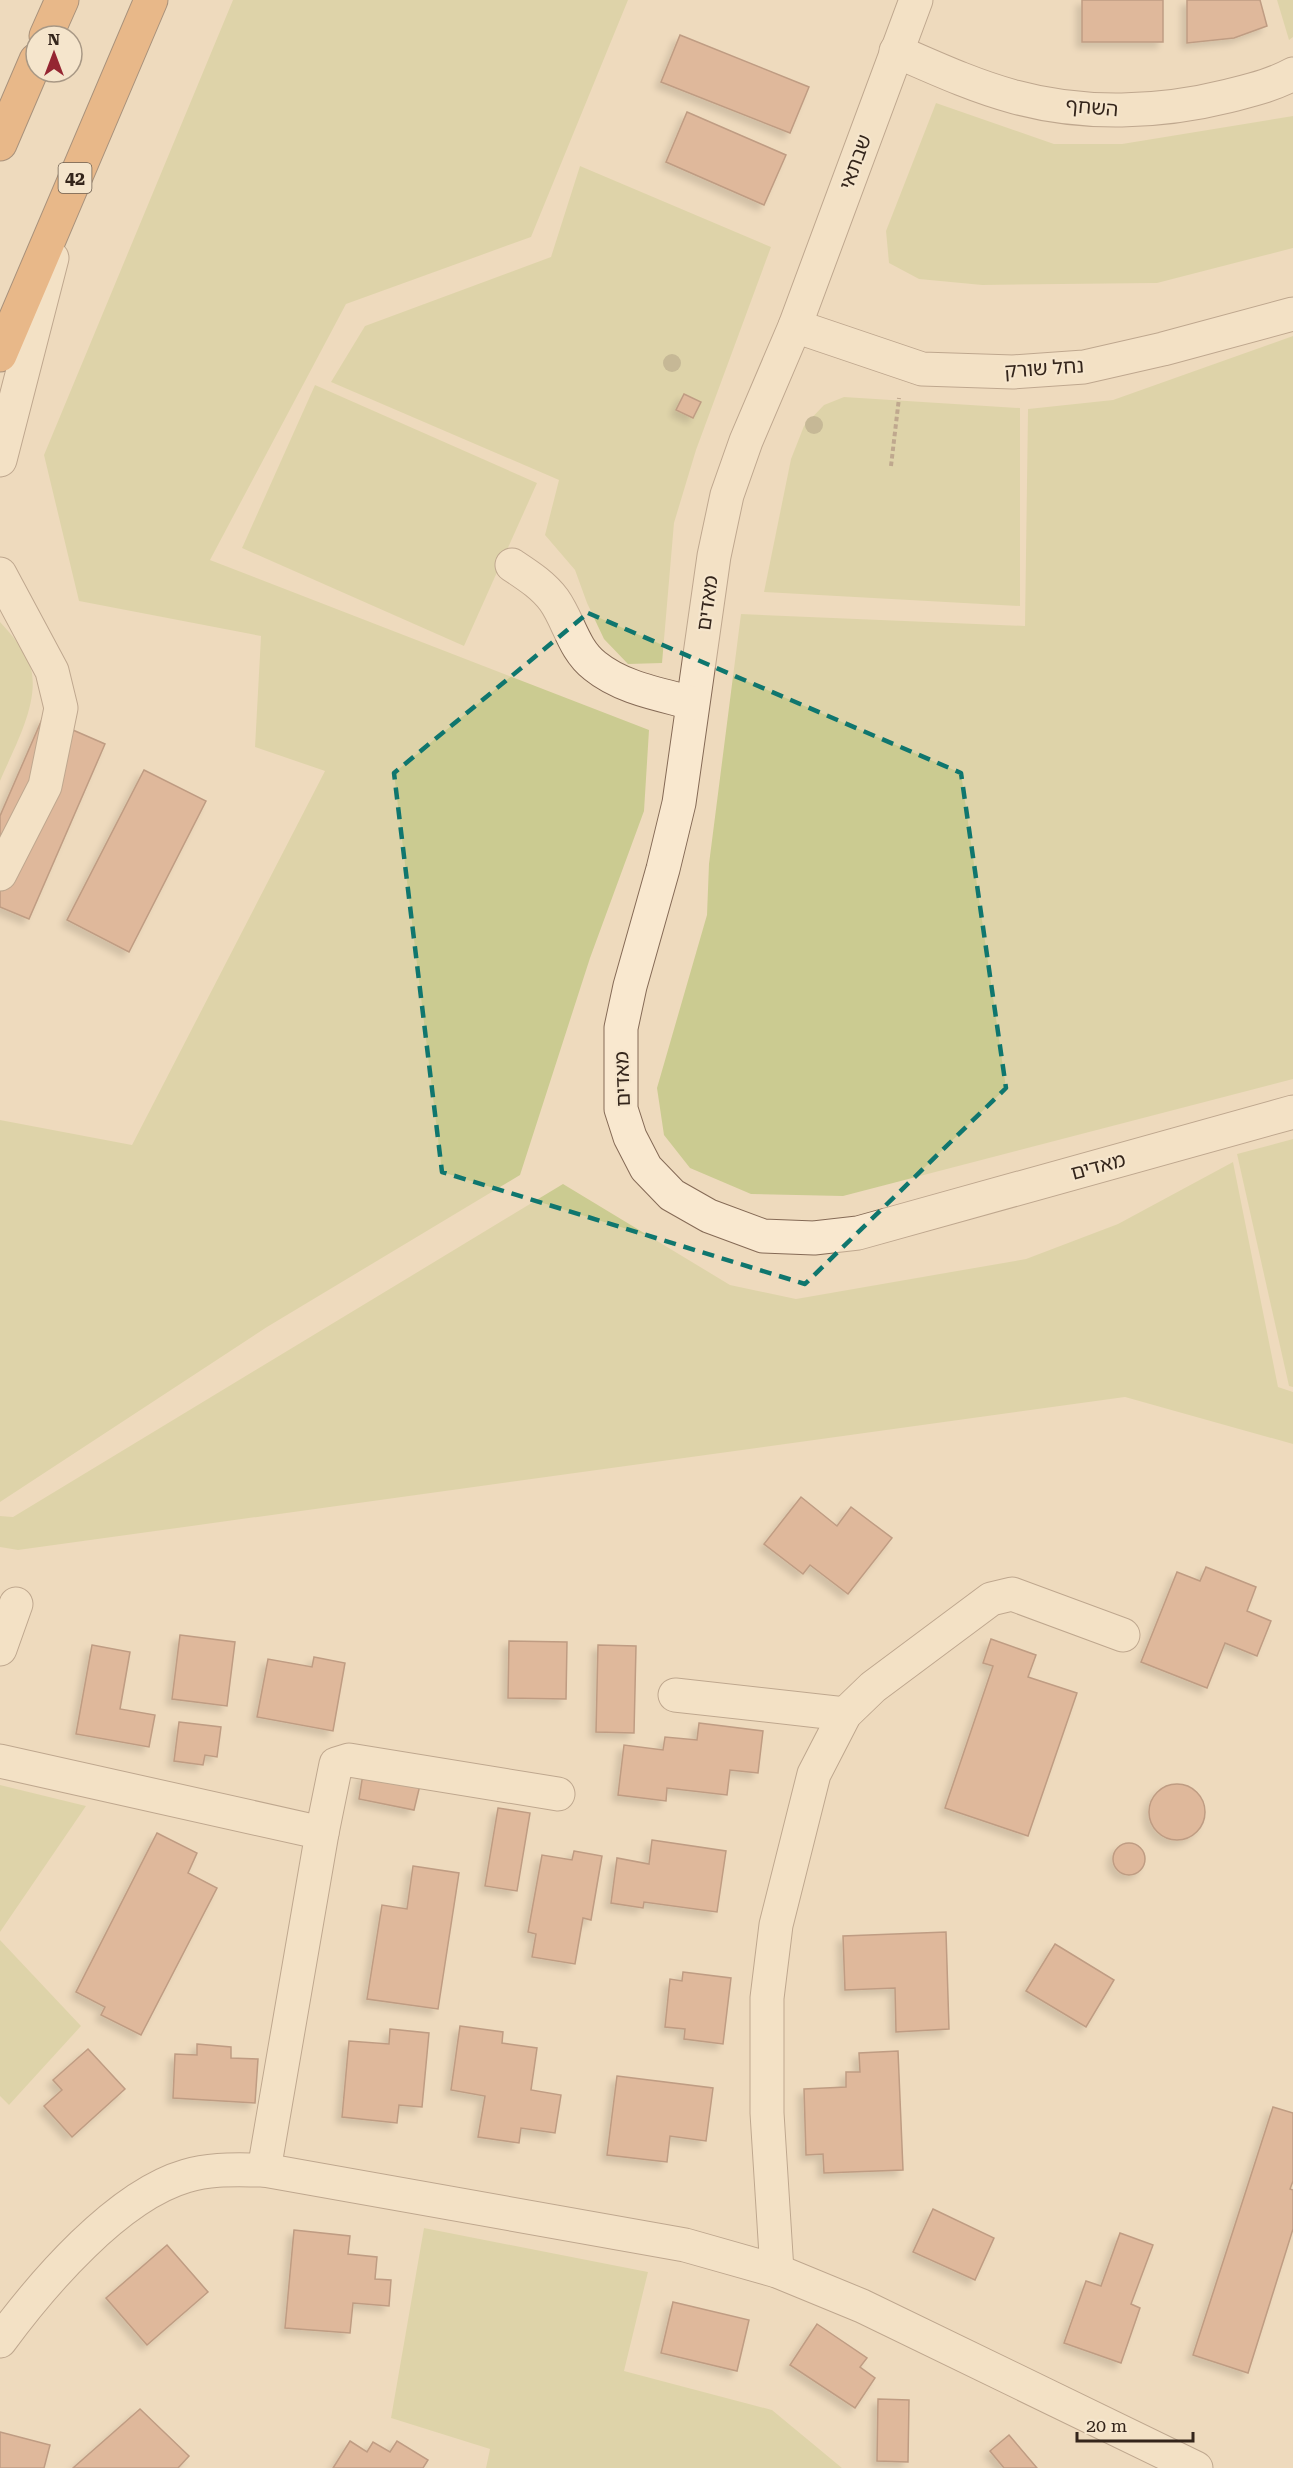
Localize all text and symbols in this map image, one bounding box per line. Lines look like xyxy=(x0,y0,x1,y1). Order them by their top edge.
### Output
north arrow xyxy=(24,24,84,84)
text: N xyxy=(48,30,60,49)
street label: השחף xyxy=(1065,93,1119,121)
street label: שבתאי xyxy=(834,131,876,193)
road number: 42 xyxy=(58,163,92,193)
street label: נחל שורק xyxy=(1003,353,1085,383)
street label: מאדים xyxy=(691,574,723,632)
street label: מאדים xyxy=(609,1051,635,1107)
street label: מאדים xyxy=(1068,1147,1128,1185)
scale bar xyxy=(1077,2405,1192,2443)
text: 20 m xyxy=(1086,2415,1127,2436)

